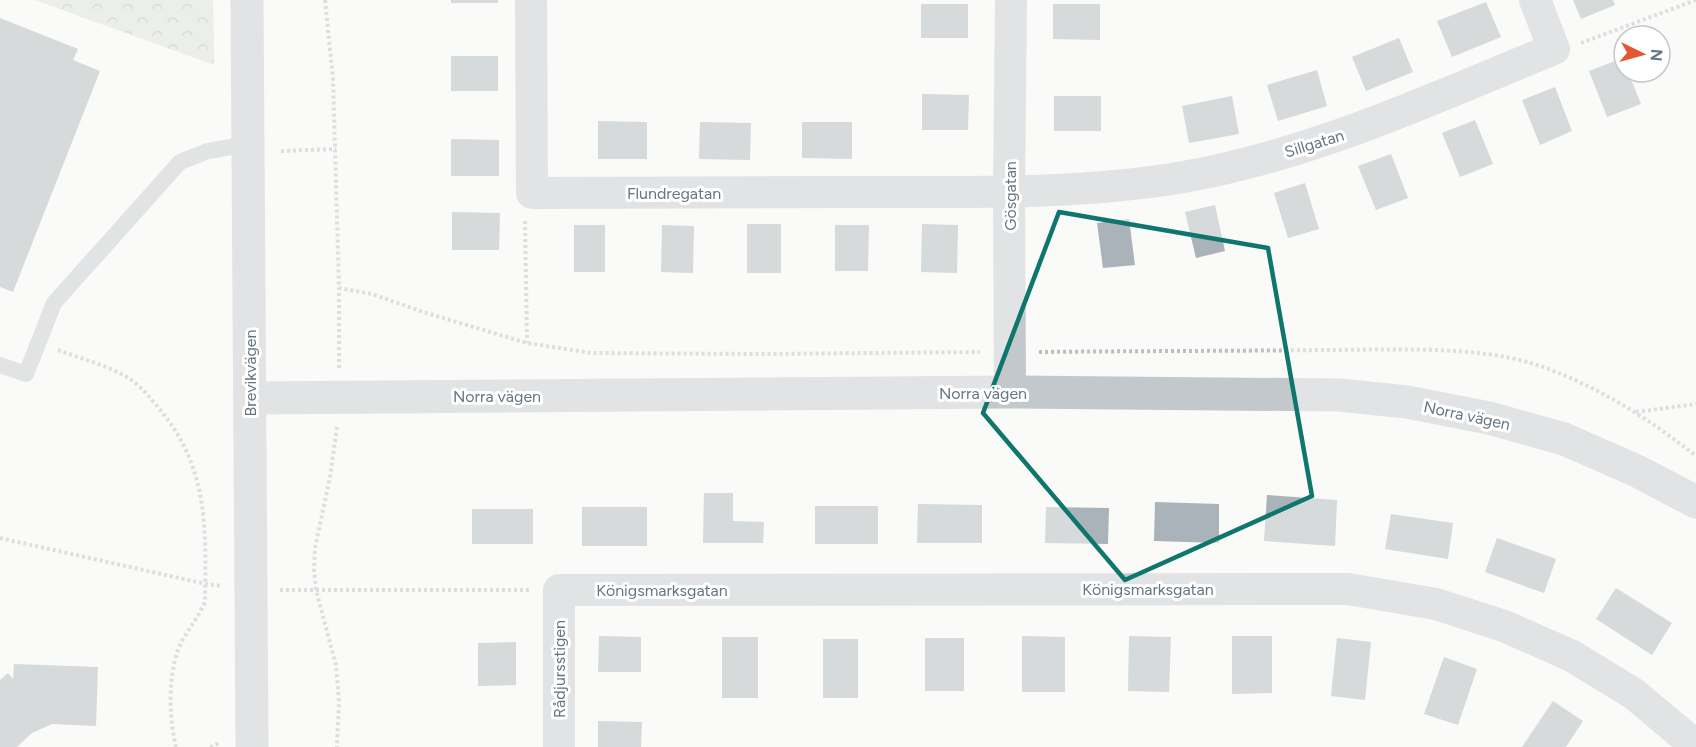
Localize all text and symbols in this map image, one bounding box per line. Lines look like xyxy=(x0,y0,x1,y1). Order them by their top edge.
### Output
north arrow xyxy=(1612,24,1672,84)
text: N xyxy=(1646,48,1666,62)
street label: Sillgatan xyxy=(1282,125,1346,162)
street label: Gösgatan xyxy=(1001,161,1020,231)
street label: Flundregatan xyxy=(627,184,721,203)
street label: Brevikvägen xyxy=(241,329,260,417)
street label: Norra vägen xyxy=(939,384,1027,403)
street label: Norra vägen xyxy=(453,387,541,406)
street label: Norra vägen xyxy=(1422,397,1512,434)
street label: Königsmarksgatan xyxy=(1082,580,1214,599)
street label: Königsmarksgatan xyxy=(596,581,728,600)
street label: Rådjursstigen xyxy=(550,620,569,718)

